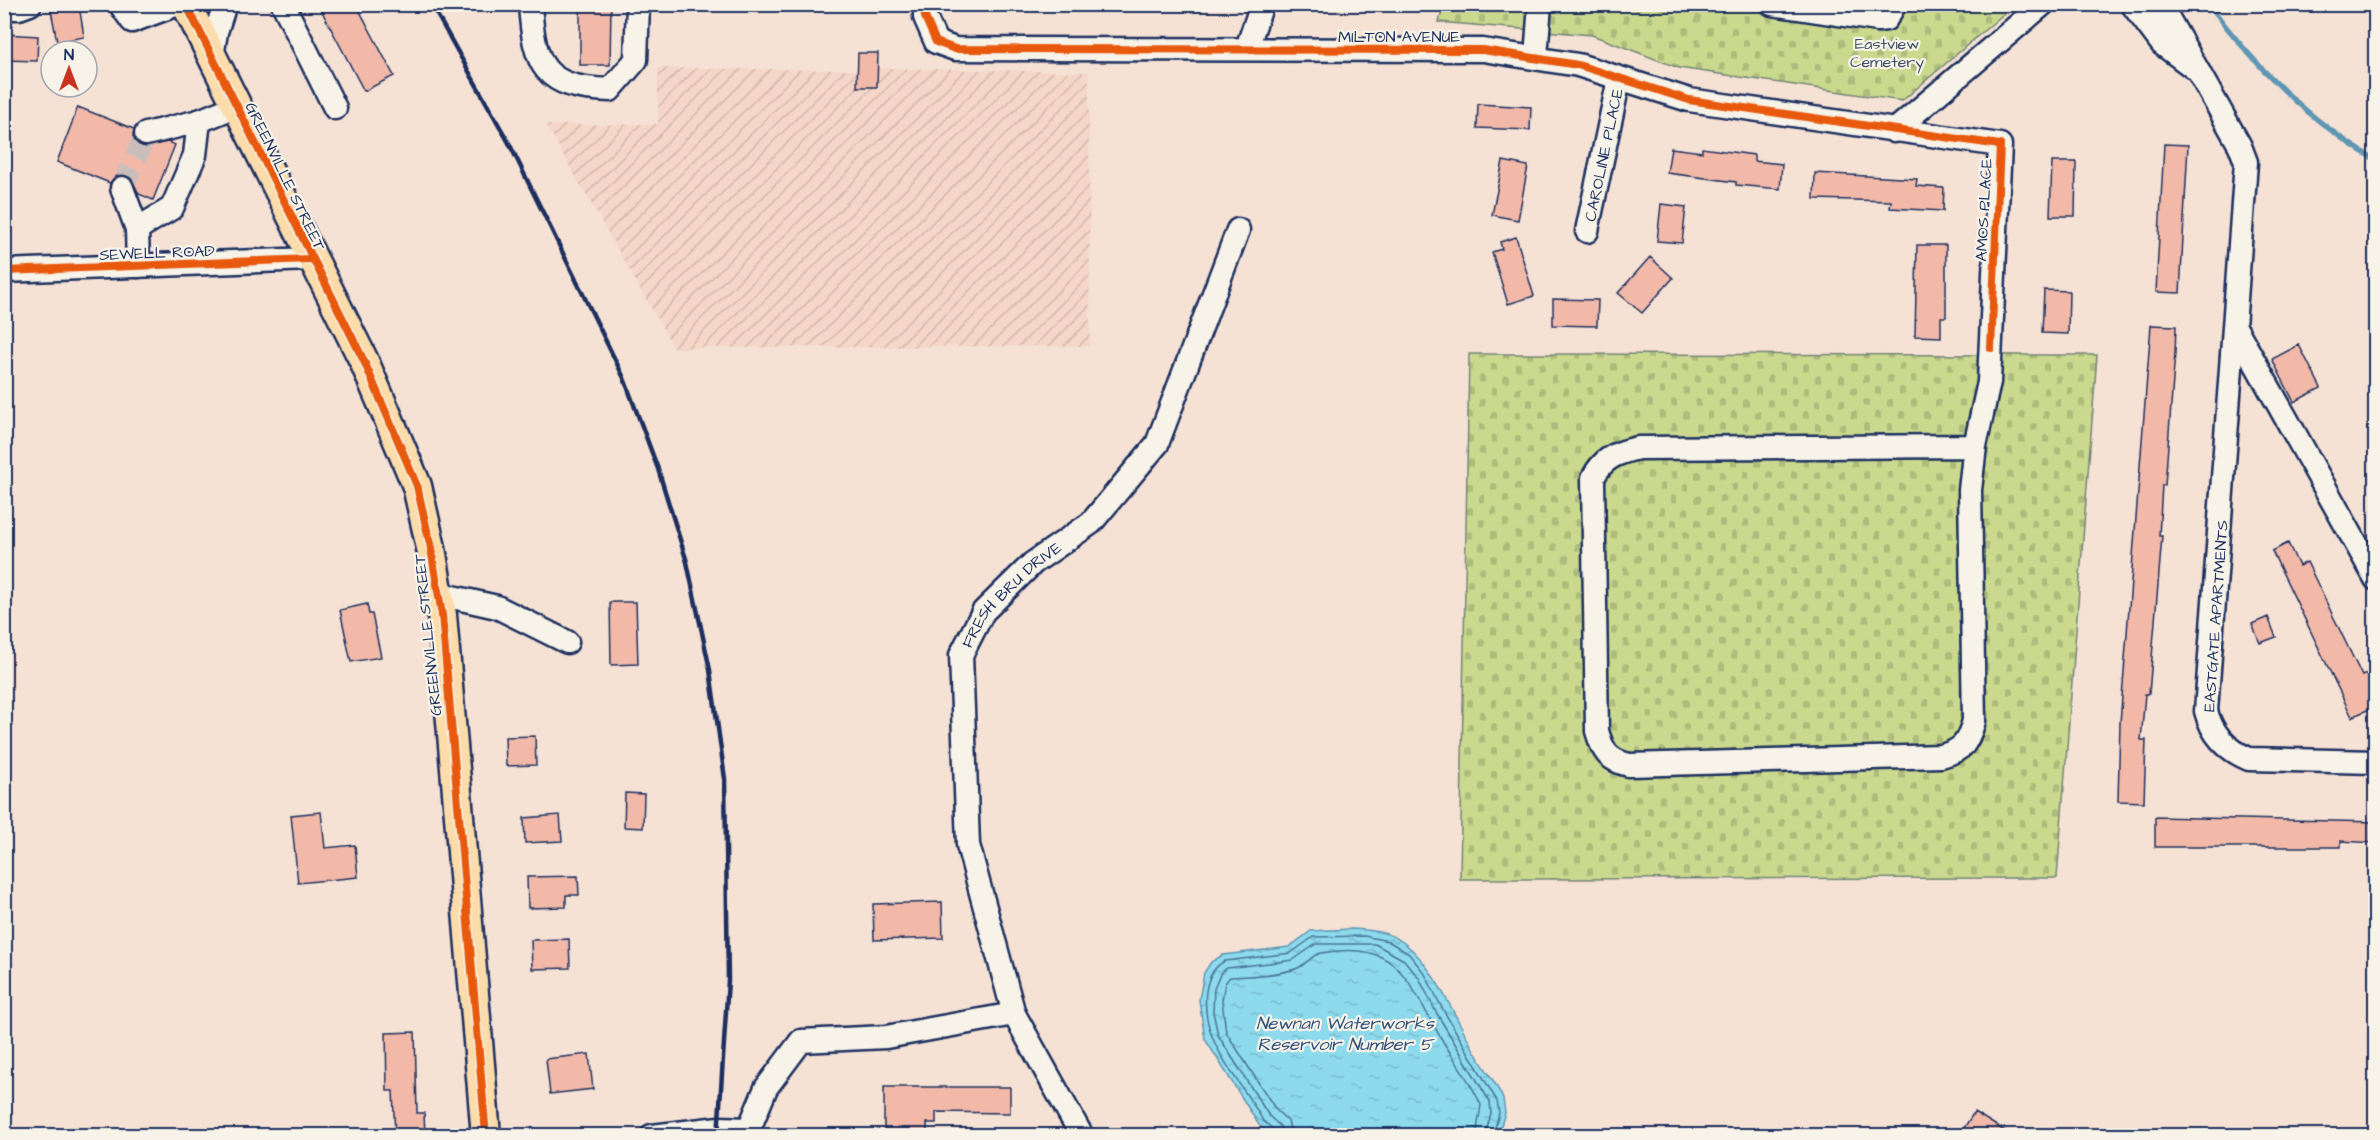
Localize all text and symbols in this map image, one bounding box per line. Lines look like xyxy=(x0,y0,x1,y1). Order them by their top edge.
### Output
street label: MILTON AVENUE xyxy=(1338,26,1461,48)
park label: Eastview Cemetery xyxy=(1850,33,1924,74)
north arrow xyxy=(39,39,99,99)
text: N xyxy=(64,44,74,66)
street label: CAROLINE PLACE xyxy=(1579,86,1629,223)
street label: GREENVILLE STREET xyxy=(240,99,331,254)
street label: AMOS PLACE xyxy=(1970,157,1998,262)
street label: SEWELL ROAD xyxy=(99,240,215,266)
street label: EASTGATE APARTMENTS xyxy=(2198,519,2234,713)
street label: FRESH BRU DRIVE xyxy=(957,536,1066,652)
street label: GREENVILLE STREET xyxy=(409,553,447,717)
water label: Newnan Waterworks Reservoir Number 5 xyxy=(1256,1011,1436,1057)

